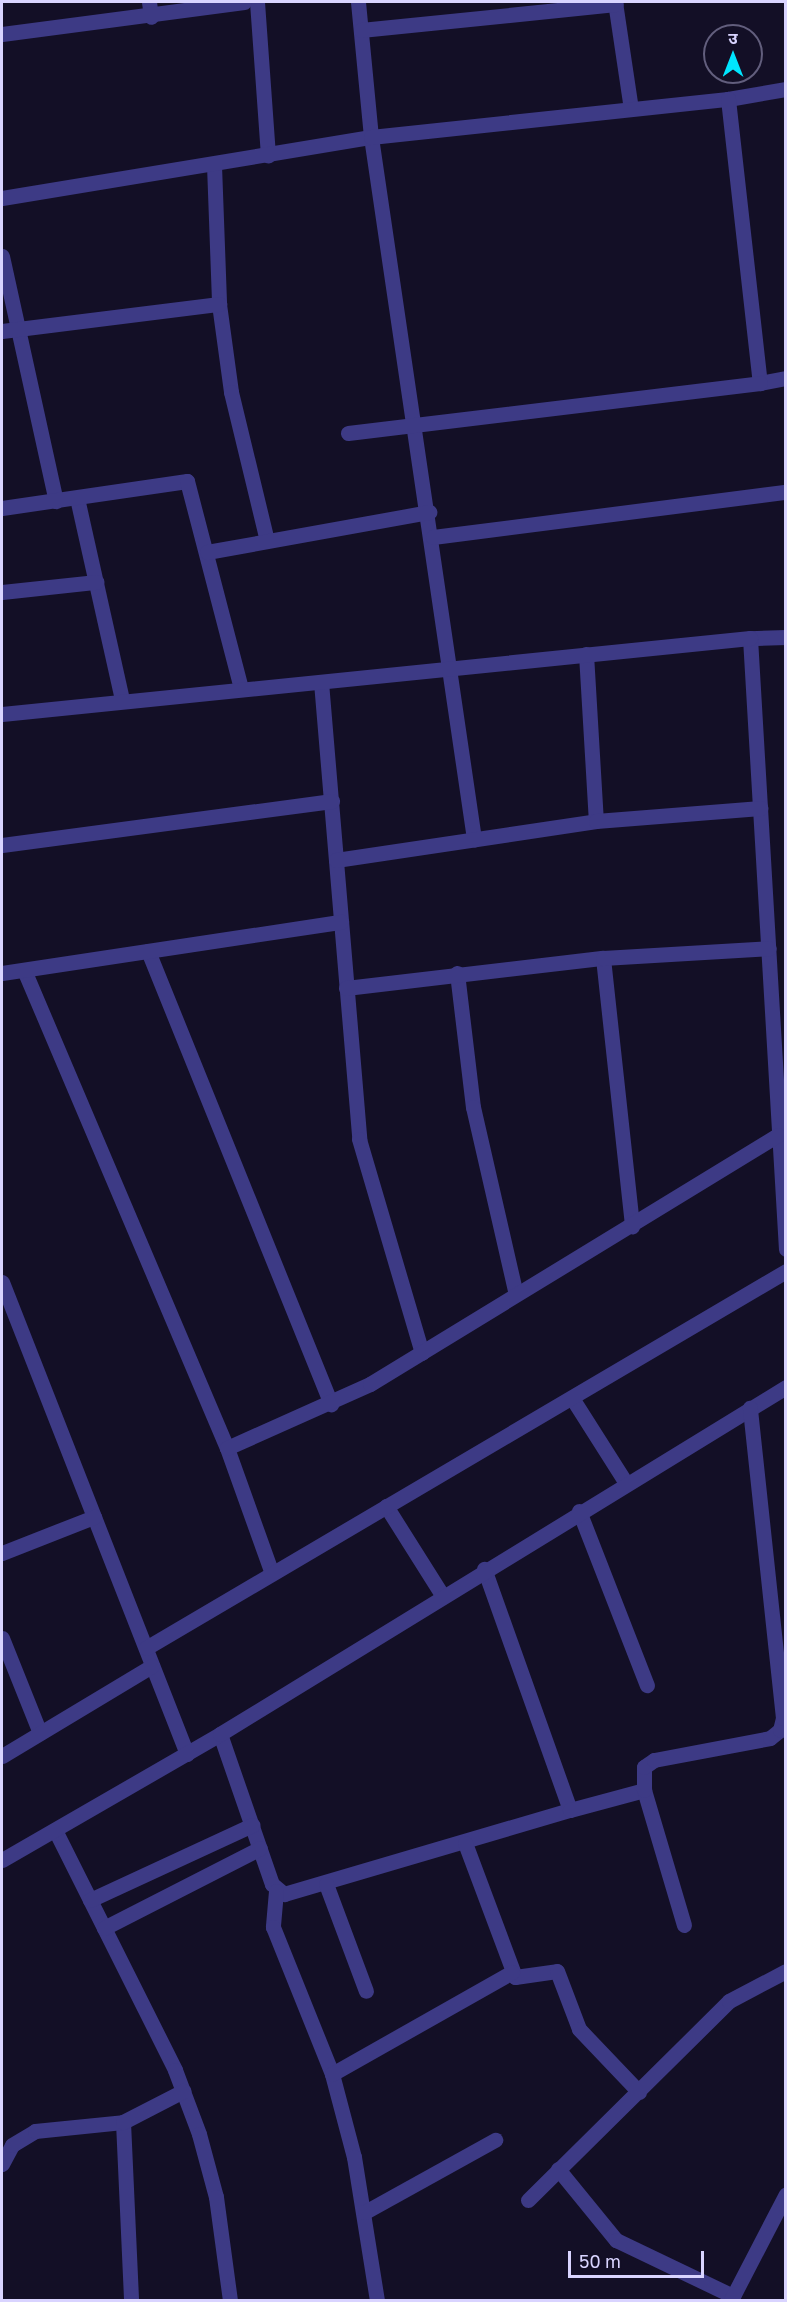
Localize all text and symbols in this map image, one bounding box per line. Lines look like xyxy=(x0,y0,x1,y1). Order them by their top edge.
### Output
north arrow xyxy=(703,24,763,84)
text: उ xyxy=(728,28,738,48)
scale bar xyxy=(571,2239,708,2277)
text: 50 m xyxy=(579,2250,621,2272)

